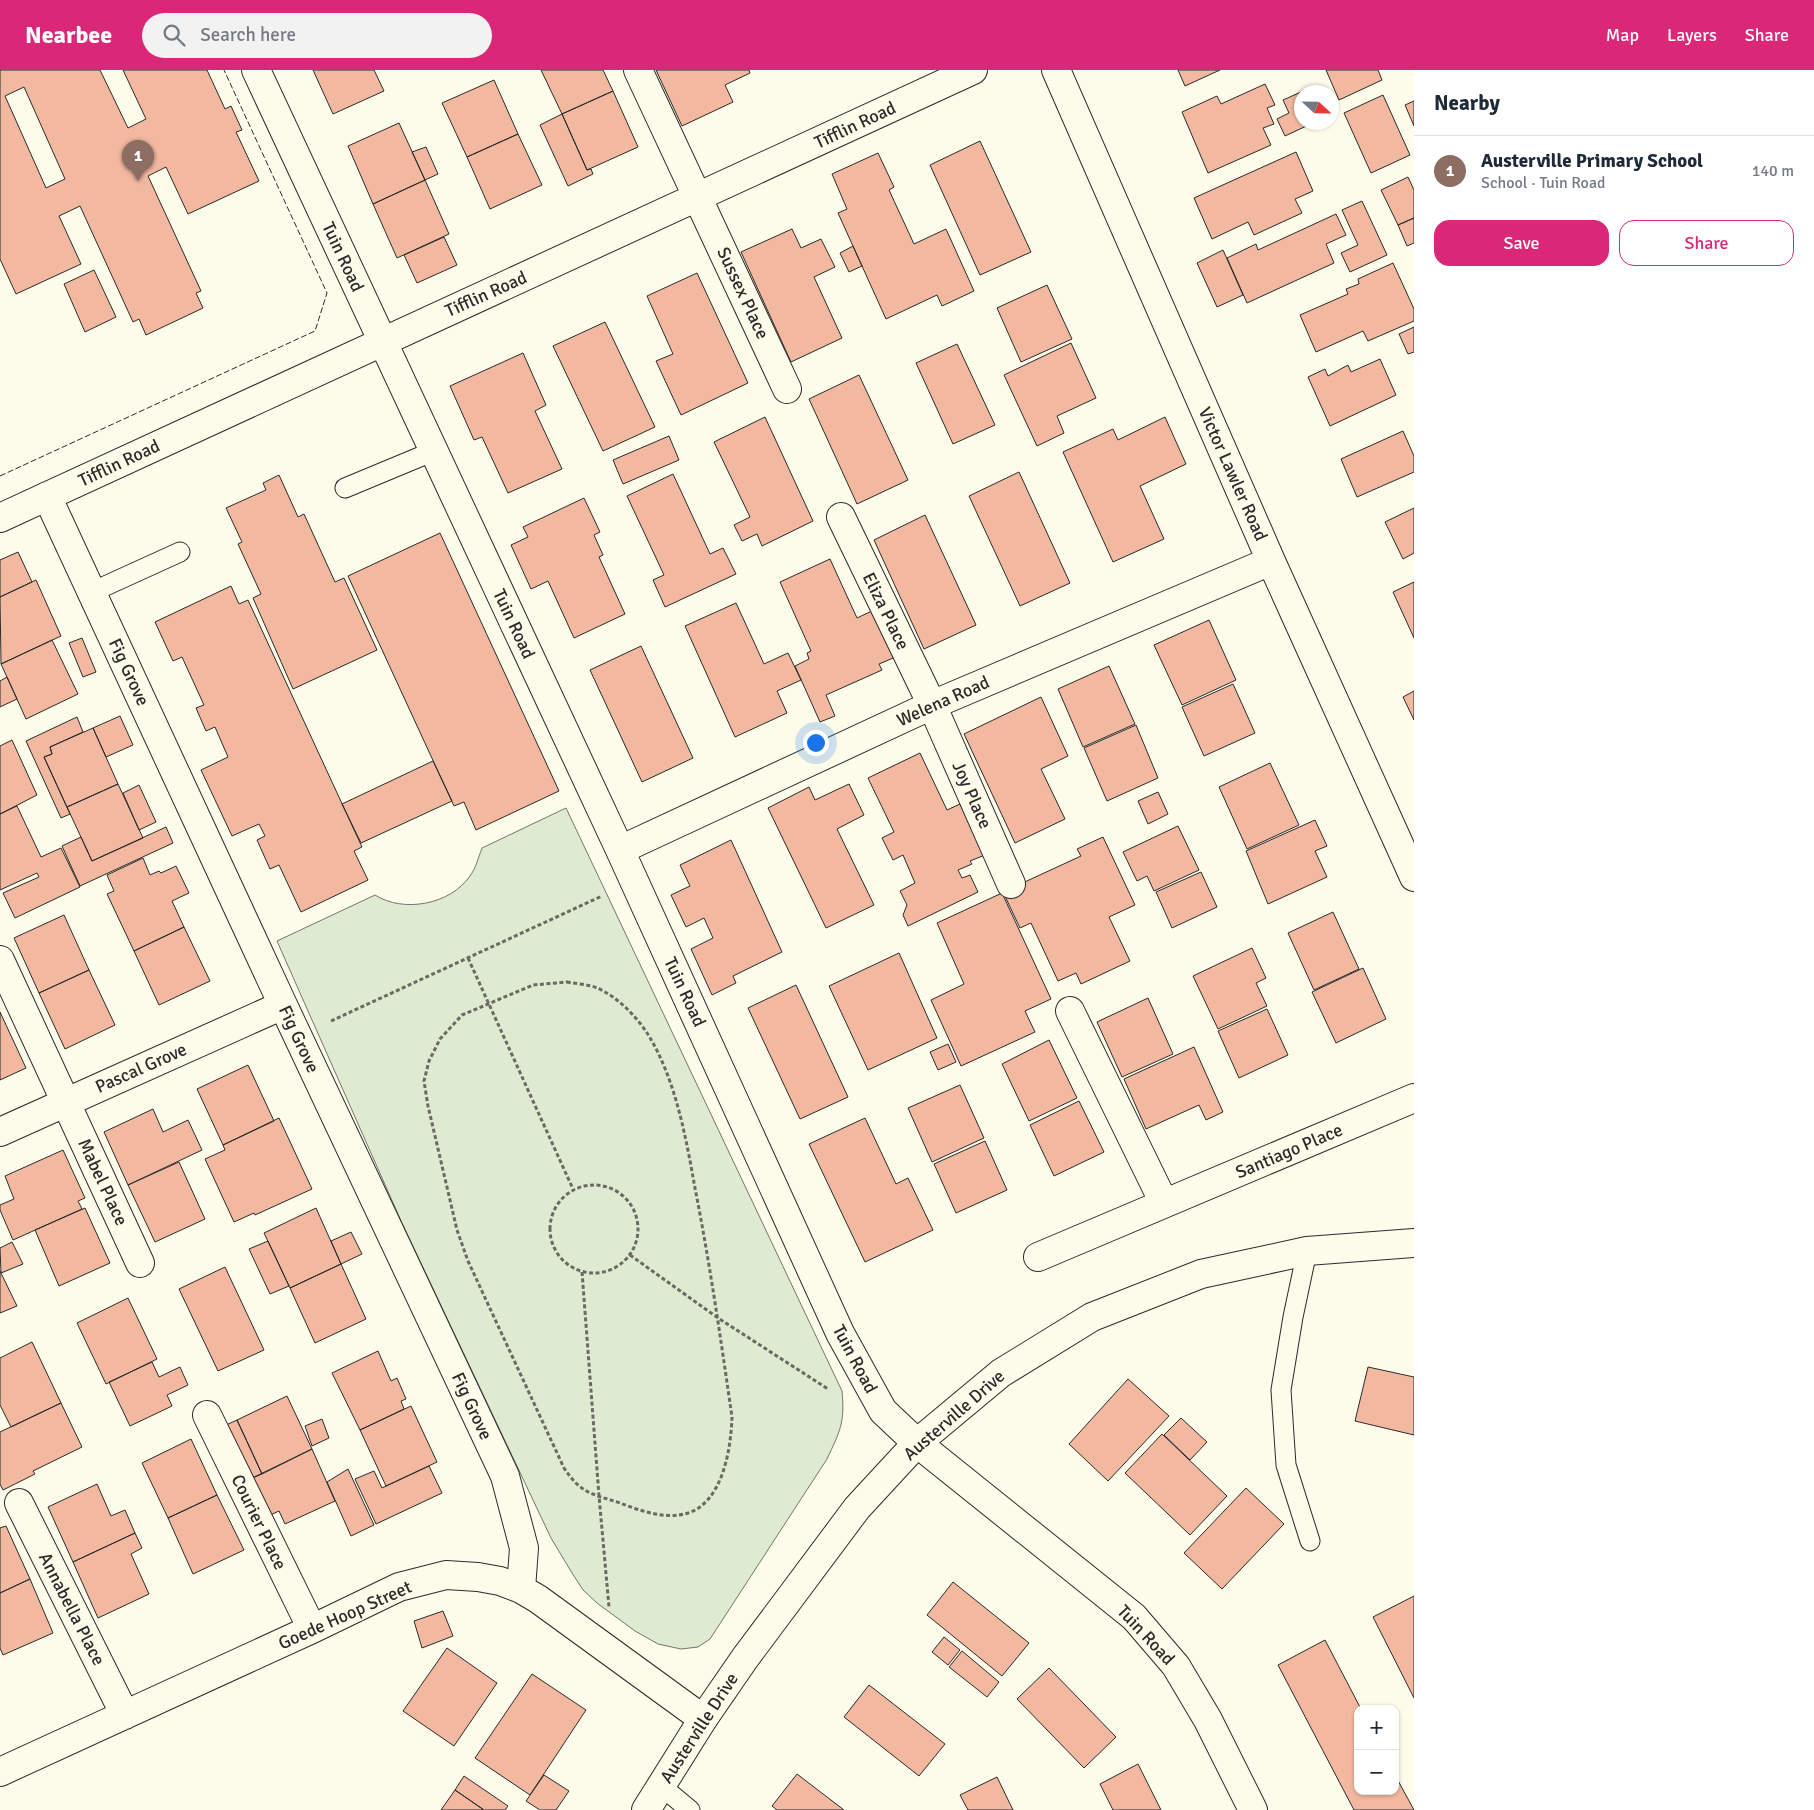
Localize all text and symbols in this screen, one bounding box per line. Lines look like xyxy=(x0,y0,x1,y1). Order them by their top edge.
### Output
search box xyxy=(142,13,492,58)
text: Nearbee xyxy=(25,20,112,50)
icon: search xyxy=(160,21,188,49)
text: Search here xyxy=(200,23,296,47)
text: Map xyxy=(1606,24,1639,46)
text: Layers xyxy=(1667,24,1717,46)
text: Share xyxy=(1745,24,1789,46)
north arrow xyxy=(1294,85,1339,130)
text: Nearby xyxy=(1434,90,1500,116)
street label: Tifflin Road xyxy=(811,97,899,153)
pin: 1 xyxy=(122,140,154,181)
text: Austerville Primary School xyxy=(1481,149,1703,173)
text: 1 xyxy=(1446,161,1454,181)
text: 140 m xyxy=(1752,161,1794,181)
text: School · Tuin Road xyxy=(1481,173,1605,193)
street label: Tuin Road xyxy=(317,219,369,295)
button: Save xyxy=(1434,220,1609,266)
button: Share xyxy=(1619,220,1794,266)
street label: Sussex Place xyxy=(712,244,774,342)
street label: Tifflin Road xyxy=(442,266,530,322)
street label: Victor Lawler Road xyxy=(1194,404,1272,544)
street label: Tifflin Road xyxy=(75,435,163,491)
street label: Eliza Place xyxy=(858,569,914,653)
street label: Tuin Road xyxy=(488,586,540,662)
street label: Fig Grove xyxy=(104,635,154,709)
street label: Welena Road xyxy=(893,671,993,731)
your location xyxy=(803,730,829,756)
street label: Joy Place xyxy=(947,758,997,832)
street label: Tuin Road xyxy=(659,954,711,1030)
street label: Fig Grove xyxy=(274,1002,324,1076)
street label: Pascal Grove xyxy=(92,1038,190,1098)
street label: Santiago Place xyxy=(1232,1119,1346,1183)
street label: Mabel Place xyxy=(73,1135,133,1229)
street label: Tuin Road xyxy=(828,1321,882,1397)
street label: Austerville Drive xyxy=(899,1365,1009,1465)
street label: Fig Grove xyxy=(447,1369,497,1443)
street label: Courier Place xyxy=(226,1471,292,1573)
street label: Annabella Place xyxy=(34,1549,110,1669)
street label: Goede Hoop Street xyxy=(275,1576,415,1654)
street label: Tuin Road xyxy=(1113,1600,1179,1670)
street label: Austerville Drive xyxy=(655,1669,743,1787)
map controls xyxy=(1354,1705,1399,1795)
button: + xyxy=(1354,1705,1399,1750)
button: − xyxy=(1354,1750,1399,1795)

